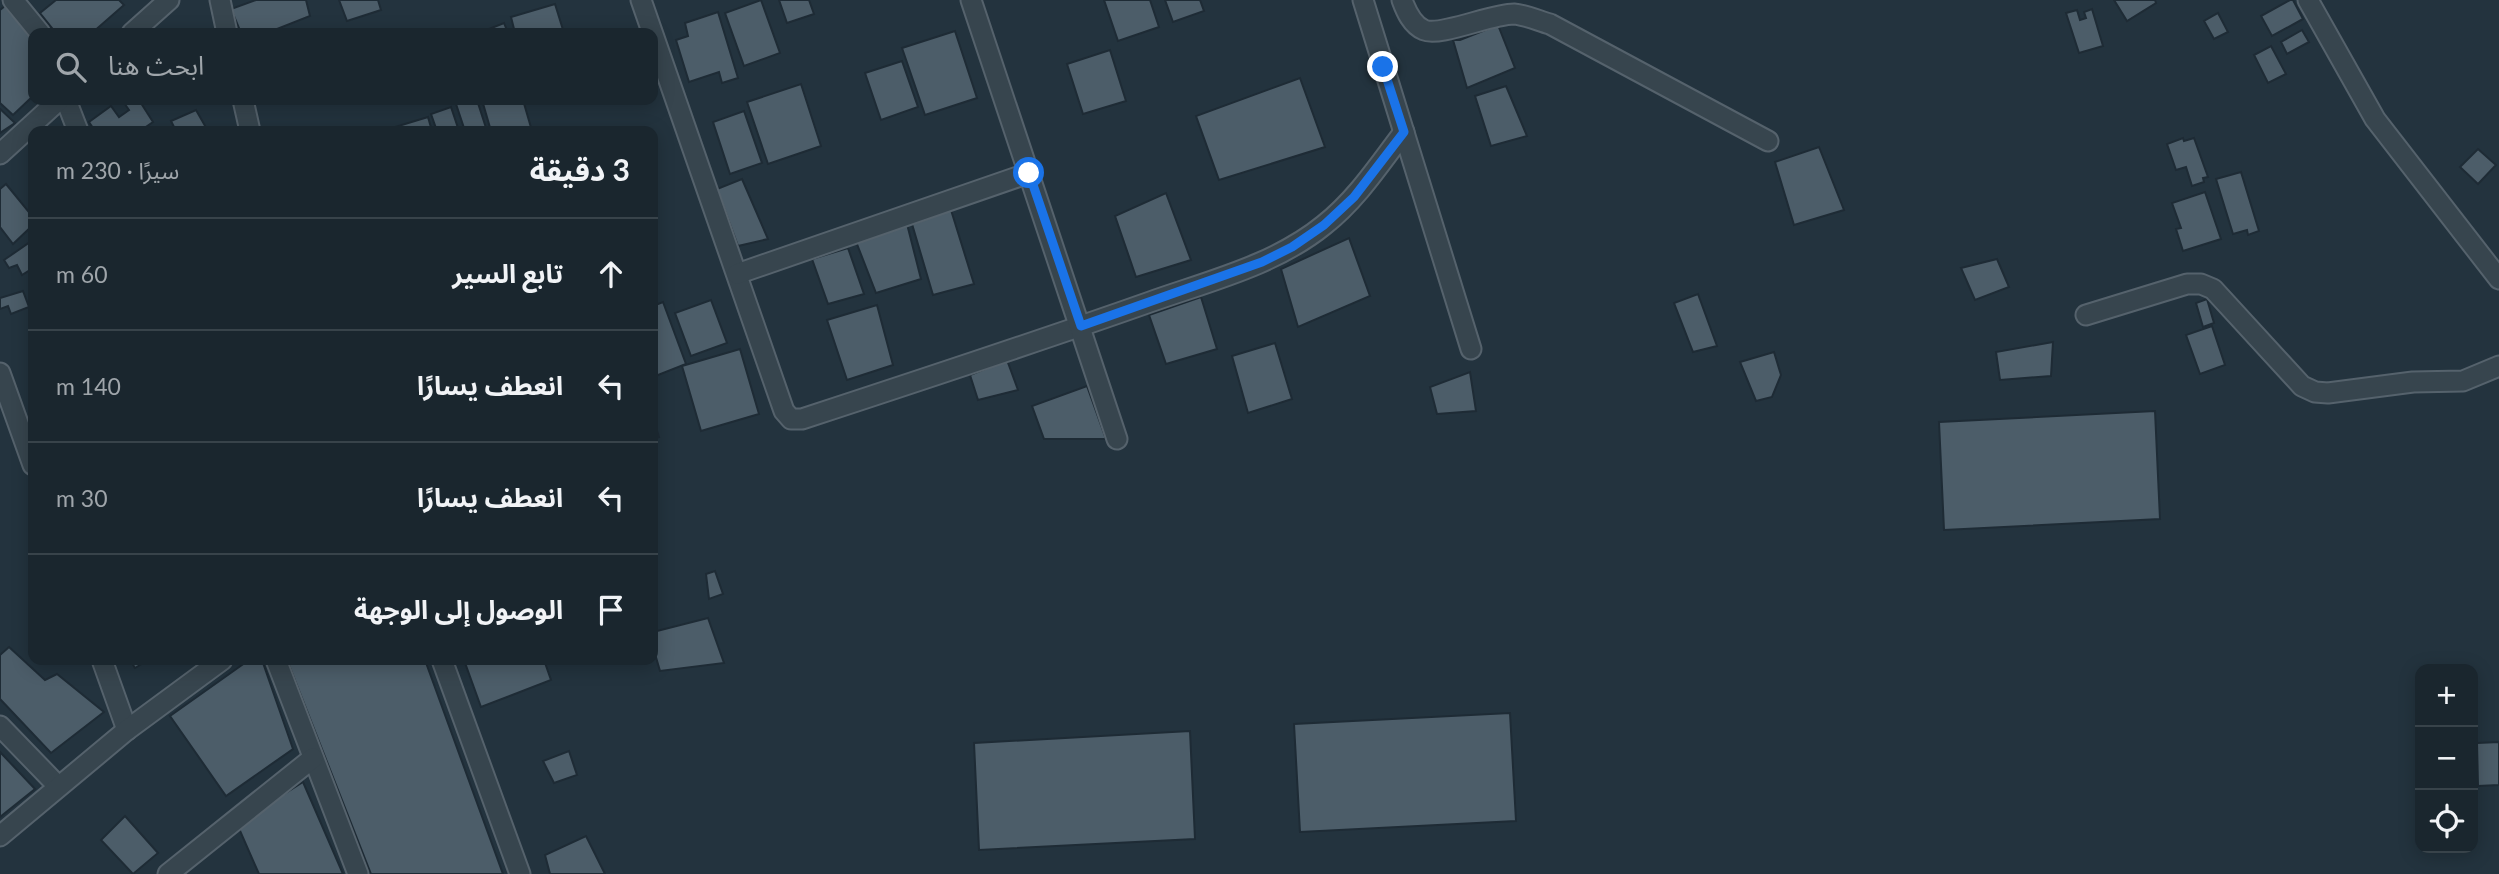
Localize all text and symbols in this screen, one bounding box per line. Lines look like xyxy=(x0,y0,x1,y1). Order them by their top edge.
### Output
search box xyxy=(28,28,658,105)
icon: search xyxy=(52,48,90,86)
text: ابحث هنا xyxy=(108,49,204,81)
route end xyxy=(1367,51,1398,82)
text: 3 دقيقة xyxy=(530,151,630,187)
text: سيرًا · 230 m xyxy=(56,156,179,184)
route start xyxy=(1013,157,1044,188)
icon: ahead xyxy=(592,255,630,293)
text: تابع السير xyxy=(452,257,563,289)
text: 60 m xyxy=(56,260,108,288)
icon: left xyxy=(592,367,630,405)
text: انعطف يسارًا xyxy=(417,369,563,401)
text: 140 m xyxy=(56,372,121,400)
icon: left xyxy=(592,479,630,517)
text: انعطف يسارًا xyxy=(417,481,563,513)
text: 30 m xyxy=(56,484,108,512)
icon: arrive xyxy=(592,591,630,629)
text: الوصول إلى الوجهة xyxy=(354,593,563,625)
map controls xyxy=(2415,664,2478,853)
button: + xyxy=(2415,664,2478,727)
button: − xyxy=(2415,727,2478,790)
button: locate xyxy=(2415,790,2478,853)

